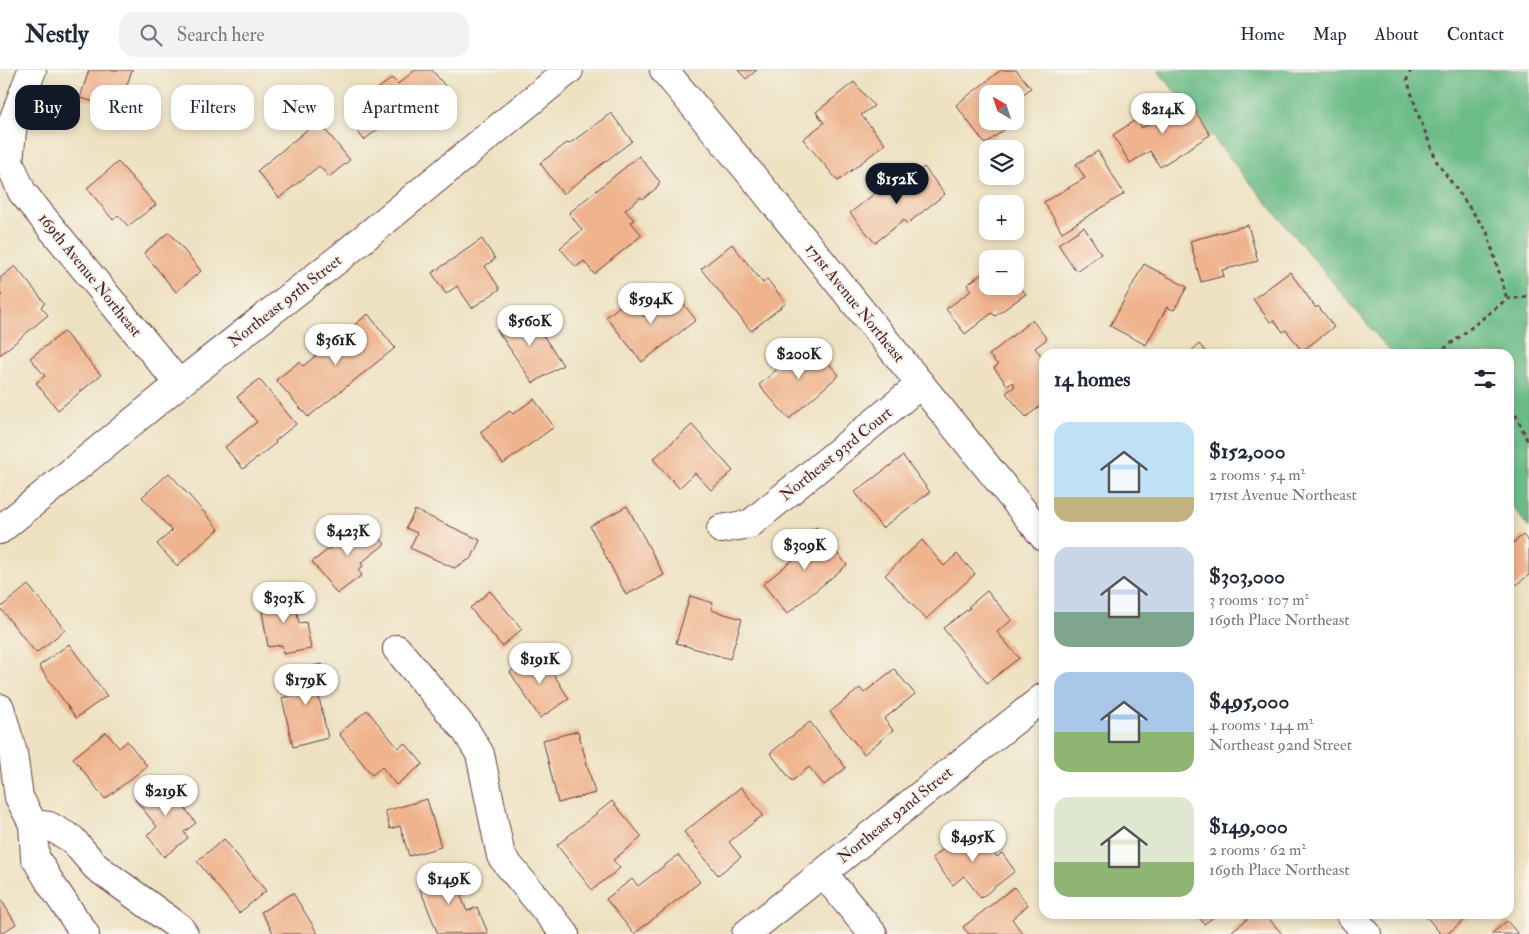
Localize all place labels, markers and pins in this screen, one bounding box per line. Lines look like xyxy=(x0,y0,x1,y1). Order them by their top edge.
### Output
pin: $214K xyxy=(1128,92,1198,135)
pin: $152K xyxy=(862,162,932,205)
pin: $594K xyxy=(616,282,686,325)
pin: $560K xyxy=(495,304,565,347)
pin: $361K xyxy=(301,324,371,366)
pin: $200K xyxy=(764,338,834,380)
pin: $423K xyxy=(313,514,383,557)
pin: $309K xyxy=(770,528,840,571)
pin: $303K xyxy=(249,582,319,624)
pin: $191K xyxy=(505,642,575,685)
pin: $179K xyxy=(271,664,341,706)
pin: $219K xyxy=(131,774,201,817)
pin: $495K xyxy=(938,820,1008,863)
pin: $149K xyxy=(414,862,484,905)

